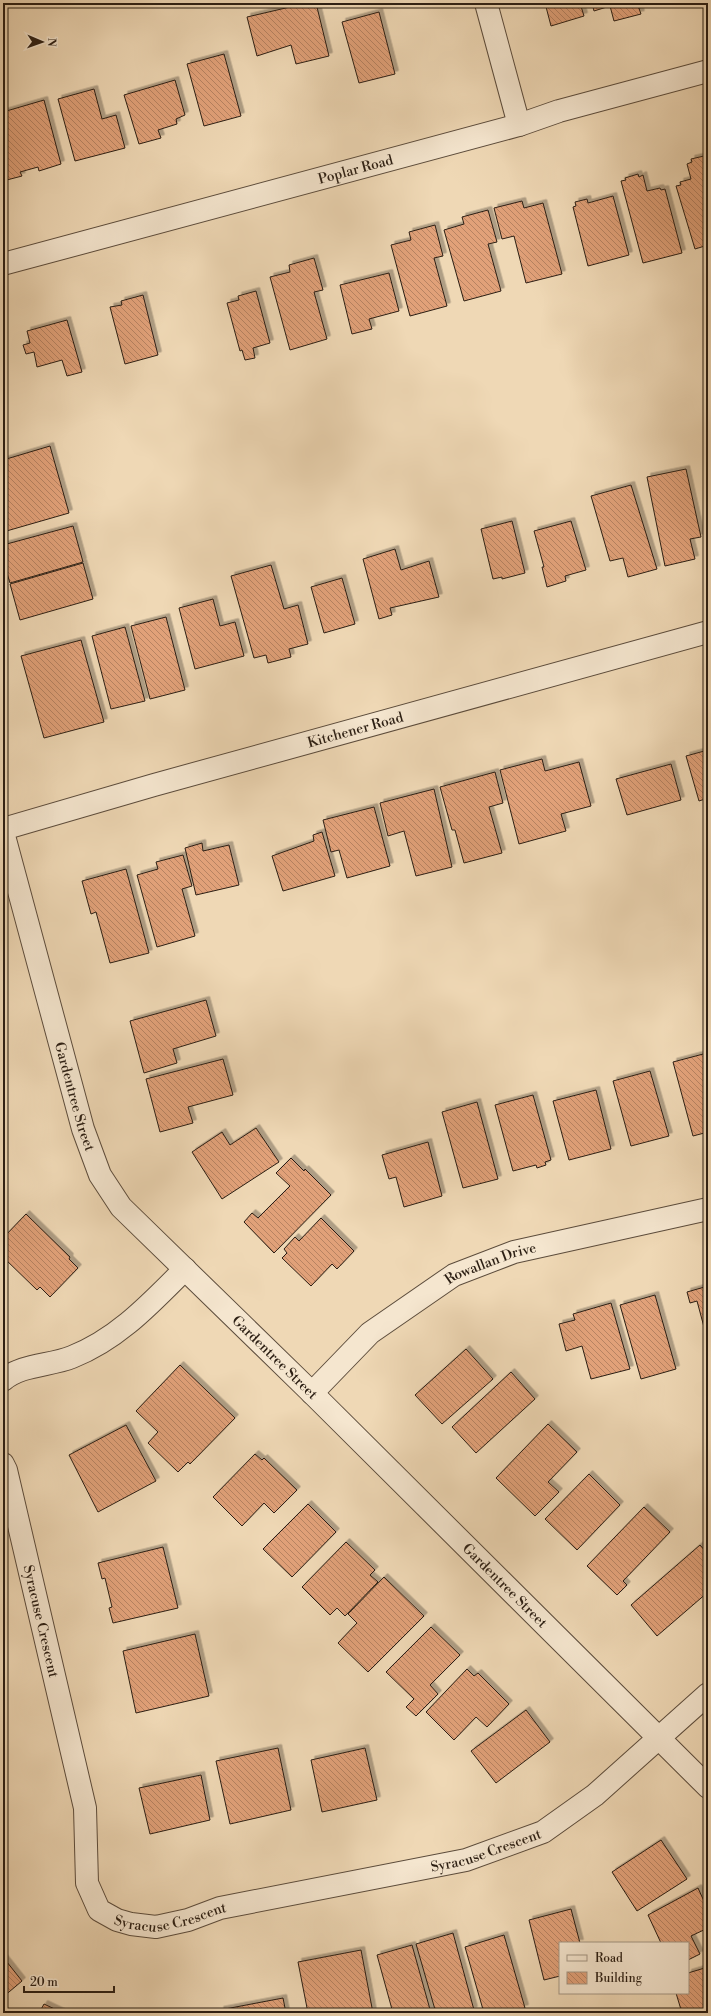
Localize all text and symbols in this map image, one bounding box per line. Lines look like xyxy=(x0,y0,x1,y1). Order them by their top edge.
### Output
north arrow xyxy=(22,22,62,62)
text: N xyxy=(44,38,58,47)
street label: Poplar Road xyxy=(316,151,395,189)
street label: Kitchener Road xyxy=(305,709,405,752)
street label: Gardentree Street xyxy=(50,1040,98,1154)
street label: Rowallan Drive xyxy=(441,1239,538,1289)
street label: Gardentree Street xyxy=(228,1312,321,1404)
street label: Gardentree Street xyxy=(458,1540,551,1632)
street label: Syracuse Crescent xyxy=(19,1563,62,1680)
street label: Syracuse Crescent xyxy=(429,1825,544,1877)
street label: Syracuse Crescent xyxy=(112,1899,228,1937)
legend xyxy=(559,1942,689,1994)
text: Road xyxy=(595,1951,623,1966)
scale bar xyxy=(24,1968,114,1994)
text: Building xyxy=(594,1971,643,1986)
text: 20 m xyxy=(30,1975,58,1990)

